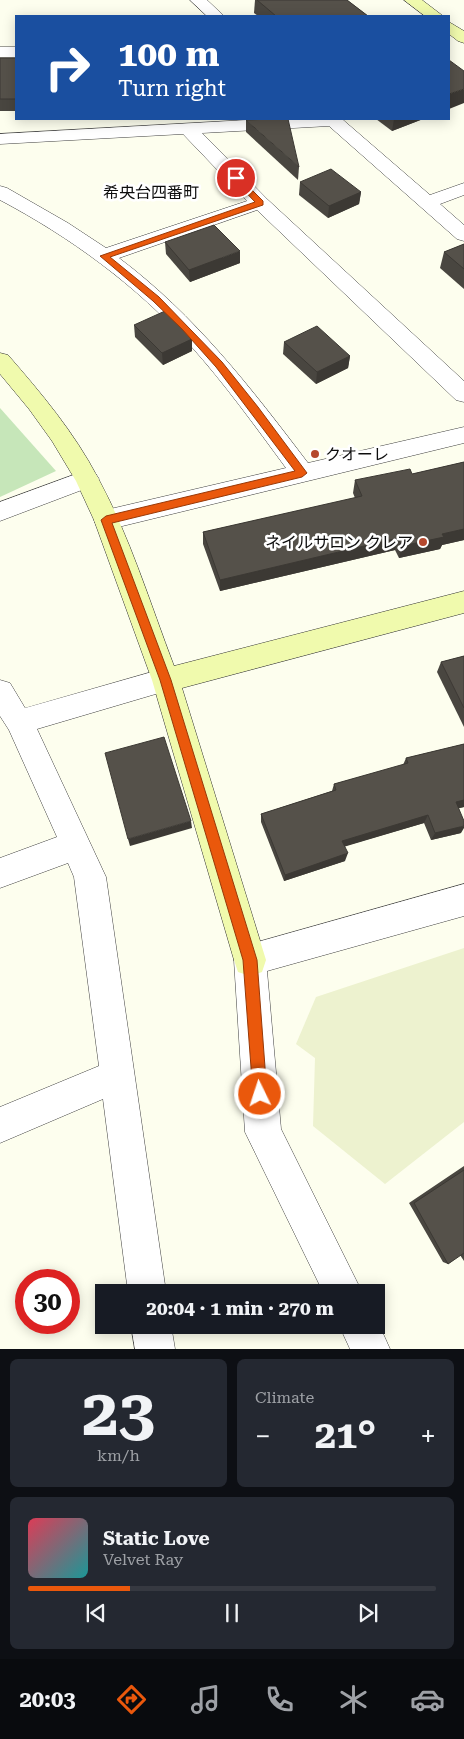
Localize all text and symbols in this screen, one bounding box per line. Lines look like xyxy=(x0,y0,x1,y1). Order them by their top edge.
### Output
text: 100 m xyxy=(118,34,219,75)
icon: right xyxy=(35,35,100,100)
text: Turn right xyxy=(118,76,226,101)
pin xyxy=(215,157,257,199)
icon: arrive xyxy=(222,164,250,192)
district label: 希央台四番町 xyxy=(103,183,199,202)
place label: クオーレ xyxy=(325,445,389,464)
marker: クオーレ xyxy=(309,448,321,460)
place label: ネイルサロン クレア xyxy=(265,533,413,552)
marker: ネイルサロン クレア xyxy=(417,536,429,548)
position arrow xyxy=(233,1067,285,1119)
speed limit sign: 30 xyxy=(15,1269,80,1334)
text: 20:04 · 1 min · 270 m xyxy=(146,1297,334,1320)
text: 23 xyxy=(82,1375,155,1451)
text: Climate xyxy=(255,1388,314,1407)
text: 21° xyxy=(315,1413,376,1457)
text: − xyxy=(255,1420,271,1453)
text: + xyxy=(420,1420,436,1453)
text: km/h xyxy=(97,1446,140,1465)
text: Static Love xyxy=(103,1527,210,1550)
text: Velvet Ray xyxy=(103,1550,183,1569)
icon: previous xyxy=(82,1599,110,1627)
icon: pause xyxy=(218,1599,246,1627)
icon: next xyxy=(354,1599,382,1627)
icon: directions xyxy=(114,1682,149,1717)
icon: music xyxy=(188,1682,223,1717)
icon: phone xyxy=(262,1682,297,1717)
icon: climate xyxy=(336,1682,371,1717)
icon: car xyxy=(410,1682,445,1717)
text: 20:03 xyxy=(19,1687,76,1712)

